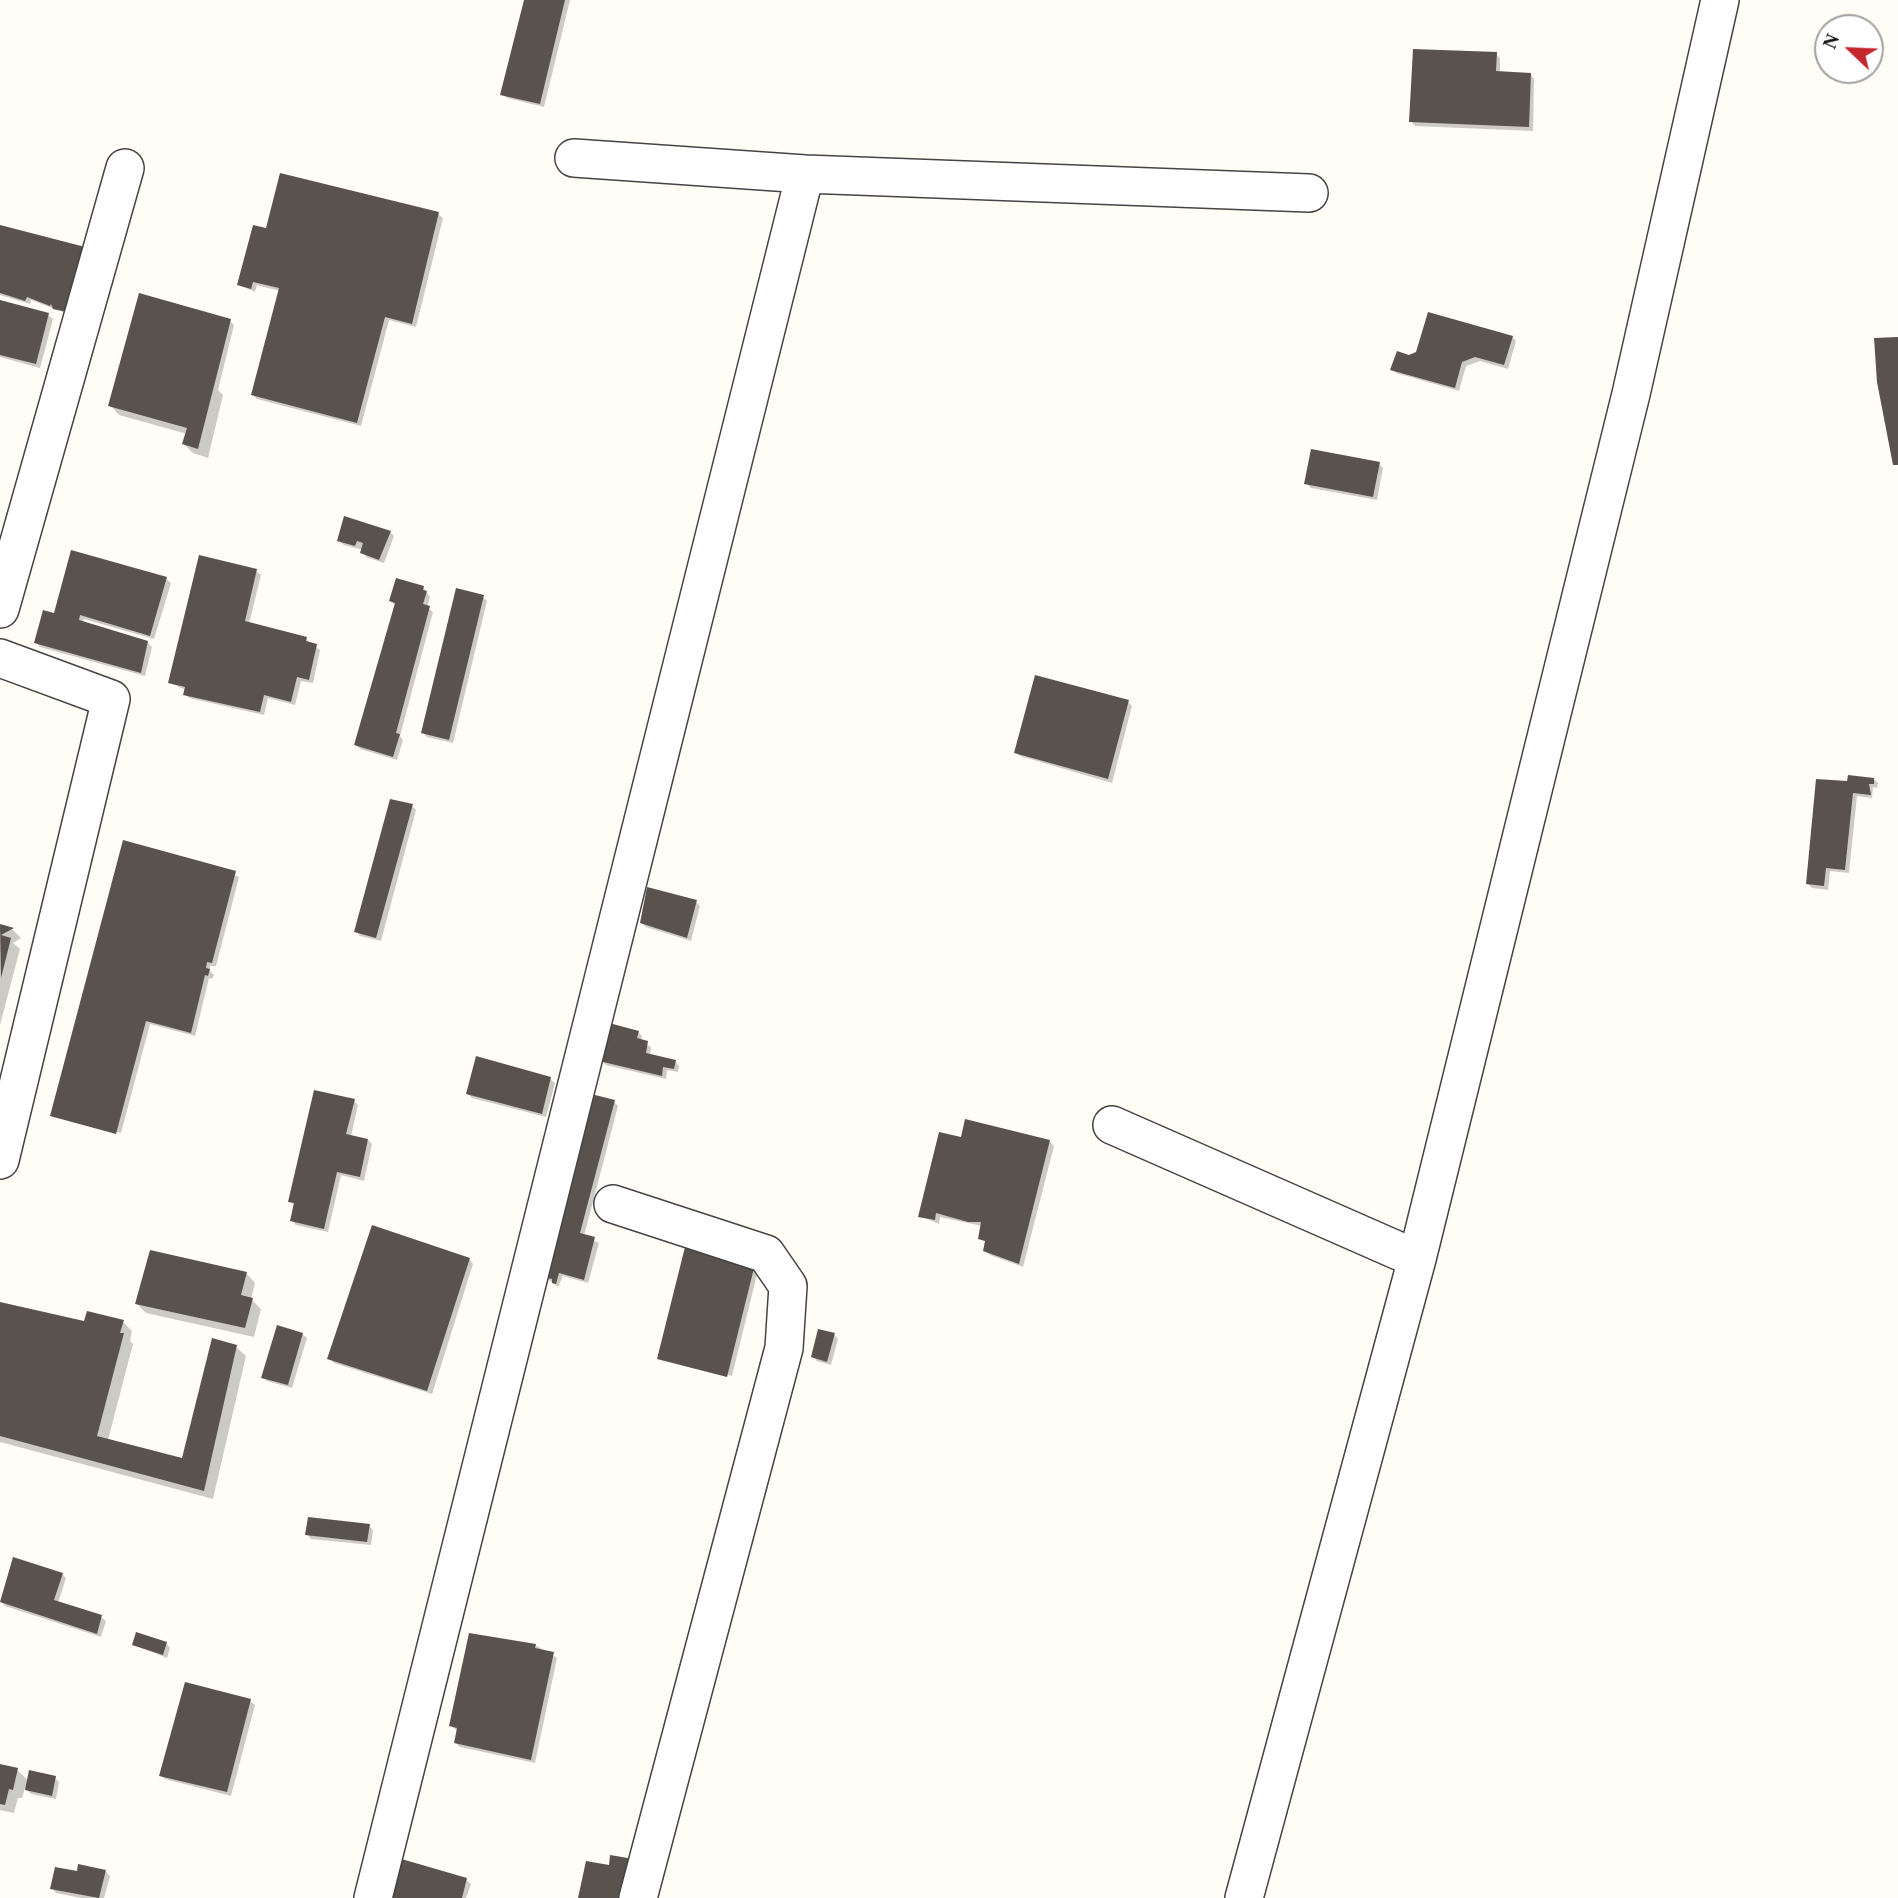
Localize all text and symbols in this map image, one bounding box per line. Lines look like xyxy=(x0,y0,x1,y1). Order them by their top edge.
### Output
north arrow xyxy=(1814,14,1884,84)
text: N xyxy=(1819,31,1843,52)

